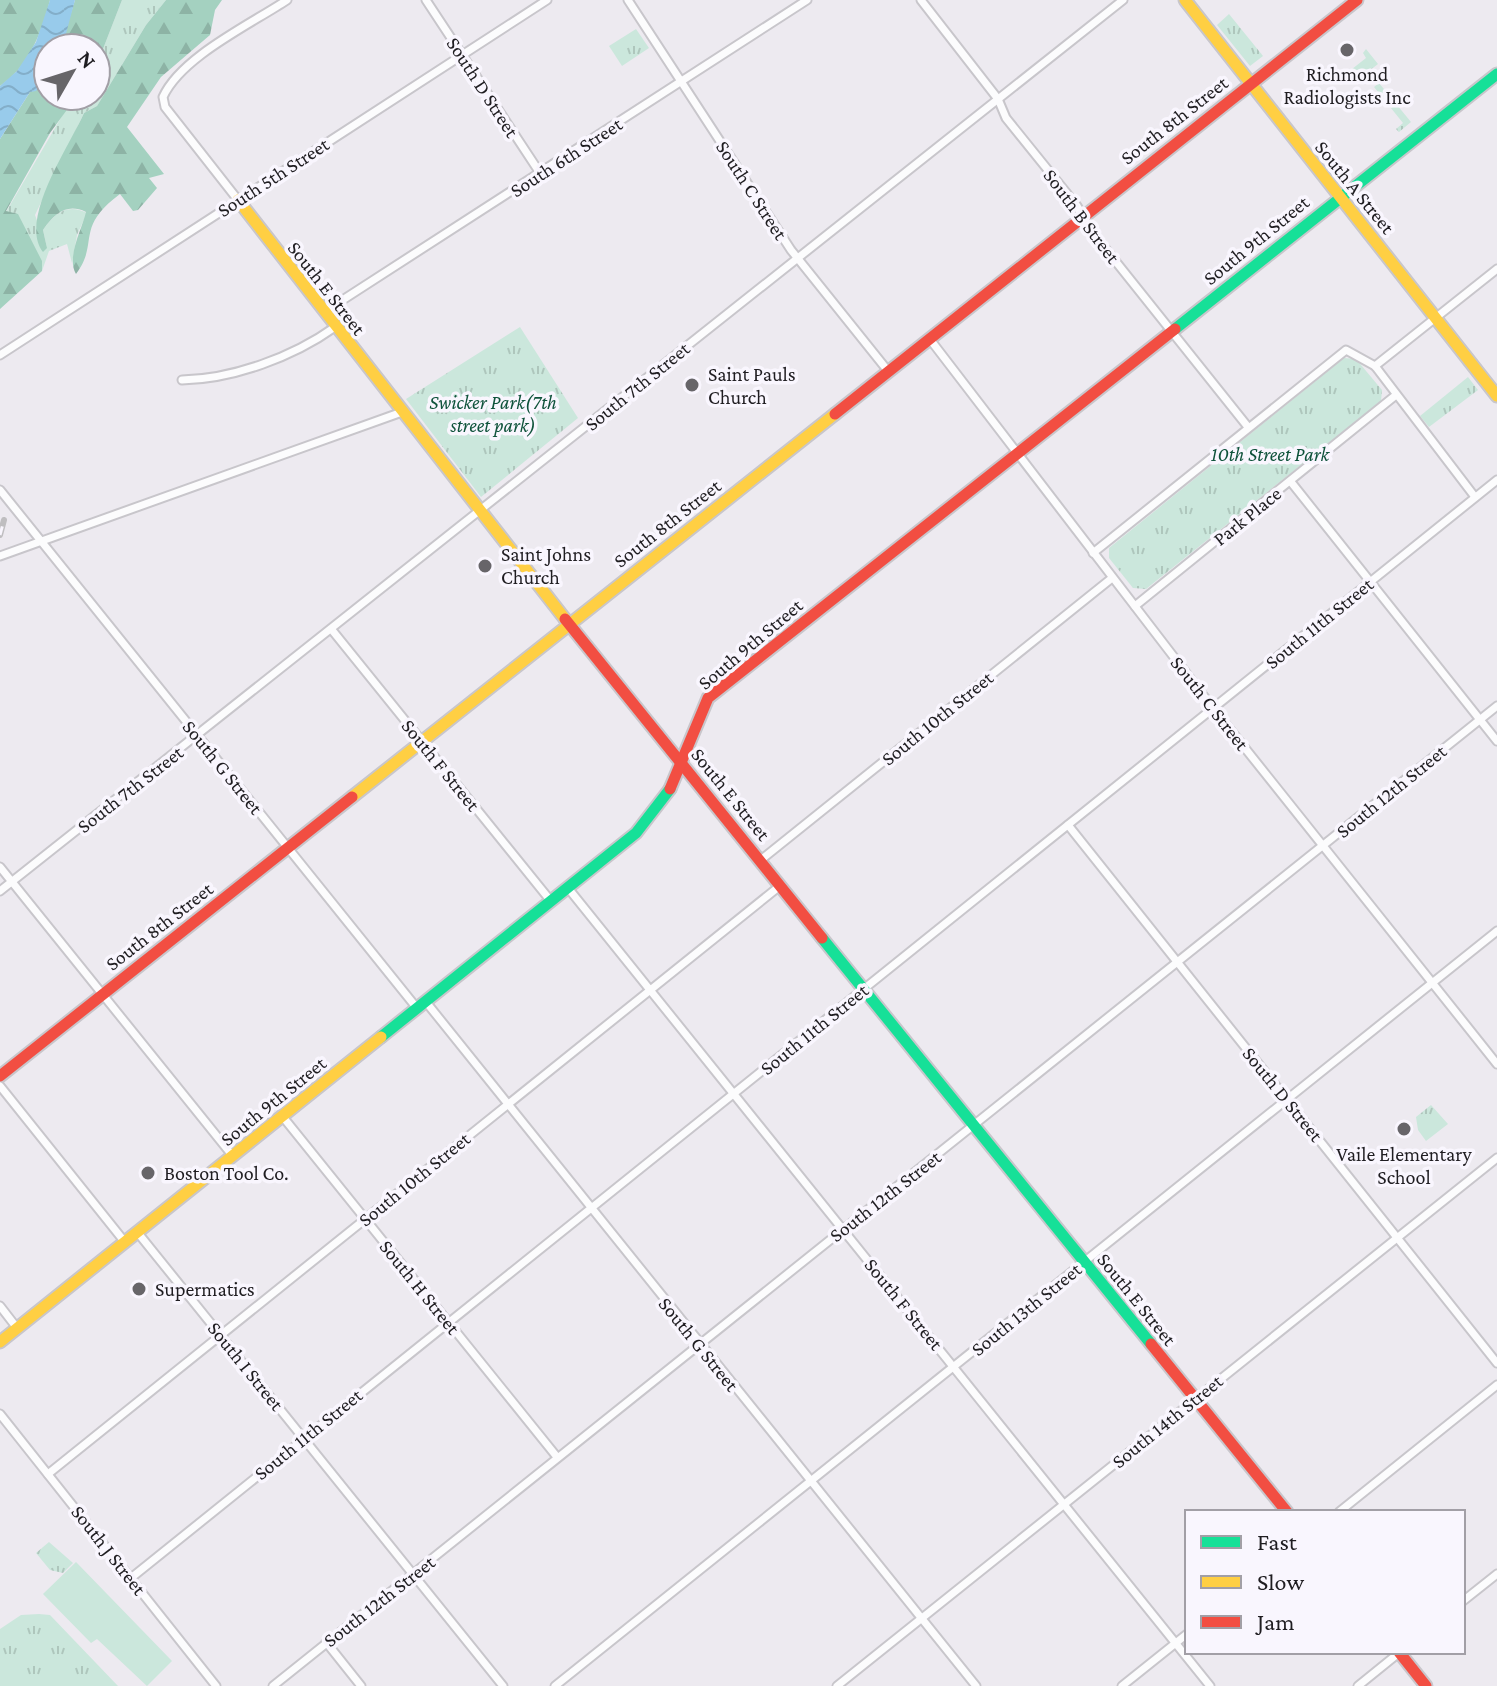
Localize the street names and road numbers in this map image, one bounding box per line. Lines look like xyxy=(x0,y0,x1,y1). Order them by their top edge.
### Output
street label: South D Street xyxy=(442,33,524,141)
street label: South 8th Street xyxy=(1116,71,1232,169)
street label: South 6th Street xyxy=(506,112,626,201)
street label: South 5th Street xyxy=(213,133,333,221)
street label: South C Street xyxy=(712,136,792,244)
street label: South A Street xyxy=(1311,136,1399,238)
street label: South B Street xyxy=(1039,164,1125,268)
street label: South 9th Street xyxy=(1199,191,1313,289)
street label: South E Street xyxy=(284,237,371,339)
street label: South 7th Street xyxy=(580,337,694,435)
street label: South 8th Street xyxy=(609,474,725,572)
street label: Park Place xyxy=(1209,482,1285,550)
street label: South 11th Street xyxy=(1261,573,1378,673)
street label: South 9th Street xyxy=(693,594,807,694)
street label: South C Street xyxy=(1166,652,1254,755)
street label: South 10th Street xyxy=(877,666,997,770)
street label: South F Street xyxy=(397,715,485,816)
street label: South G Street xyxy=(178,716,268,819)
street label: South 12th Street xyxy=(1332,740,1451,842)
street label: South 7th Street xyxy=(73,741,188,837)
street label: South E Street xyxy=(687,743,775,845)
street label: South 8th Street xyxy=(101,877,217,975)
street label: South 11th Street xyxy=(756,979,873,1079)
street label: South D Street xyxy=(1238,1042,1328,1146)
street label: South 9th Street xyxy=(216,1052,330,1150)
street label: South 10th Street xyxy=(354,1127,474,1231)
street label: South 12th Street xyxy=(825,1146,945,1246)
street label: South H Street xyxy=(375,1235,465,1339)
street label: South E Street xyxy=(1093,1248,1181,1350)
street label: South F Street xyxy=(860,1254,948,1355)
street label: South 13th Street xyxy=(967,1258,1086,1360)
street label: South G Street xyxy=(654,1293,744,1396)
street label: South I Street xyxy=(204,1317,289,1415)
street label: South 14th Street xyxy=(1107,1369,1227,1472)
street label: South 11th Street xyxy=(250,1384,367,1484)
street label: South J Street xyxy=(66,1501,151,1600)
street label: South 12th Street xyxy=(319,1551,439,1651)

